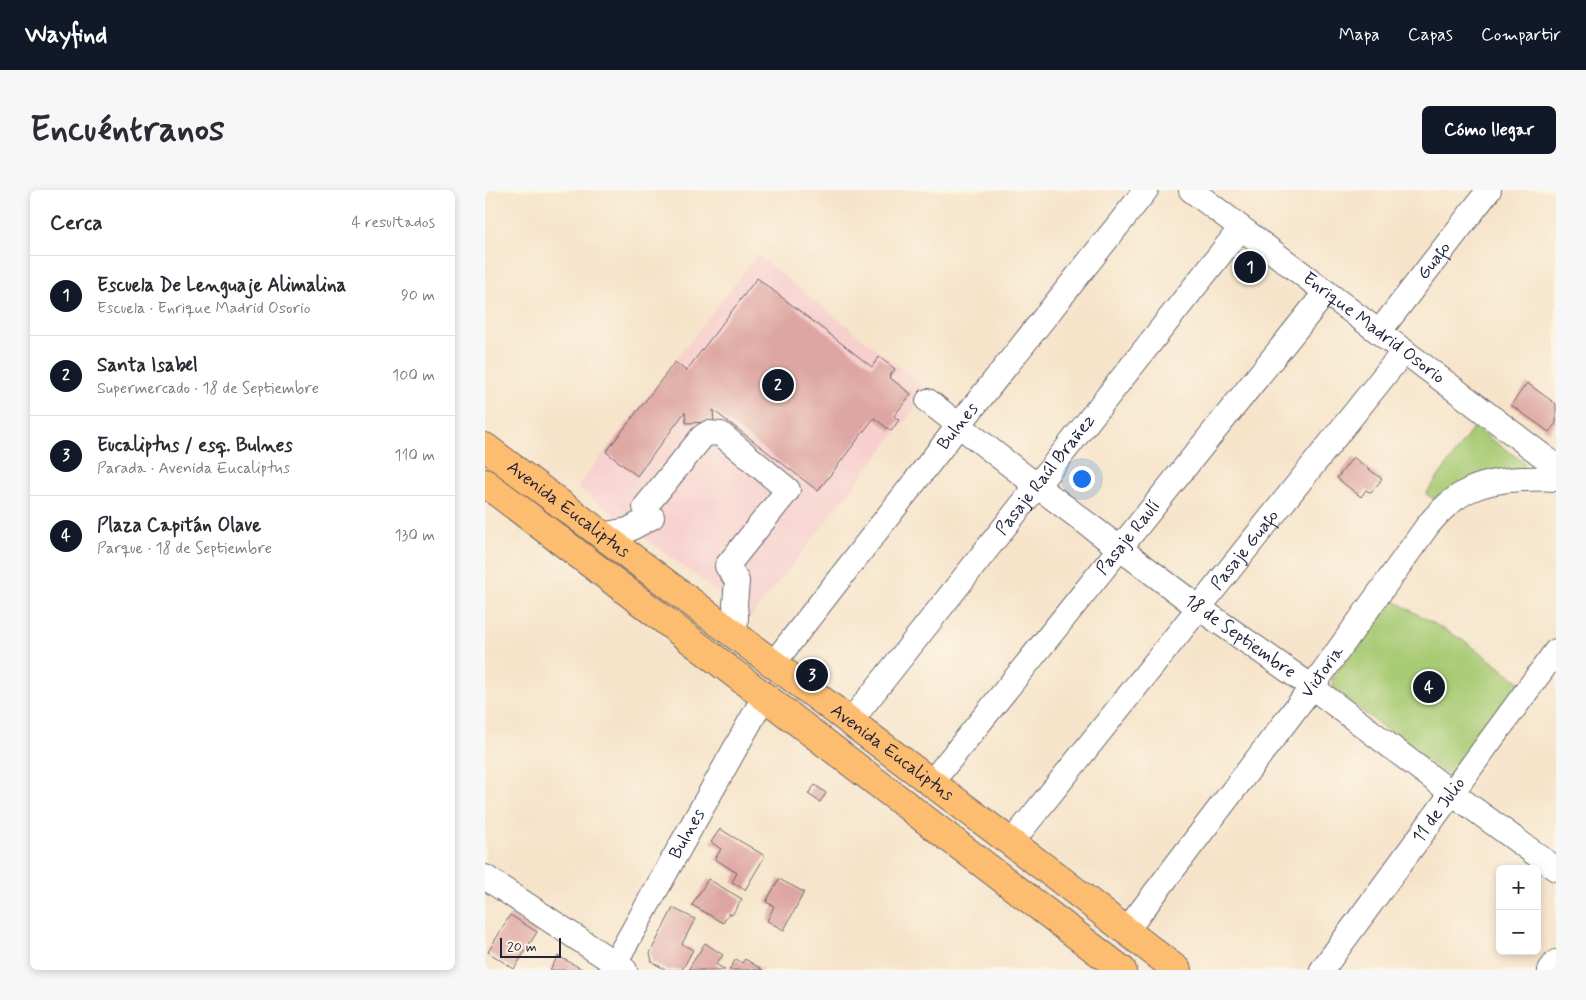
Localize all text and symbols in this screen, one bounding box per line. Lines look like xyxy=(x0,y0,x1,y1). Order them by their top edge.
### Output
text: Wayfind xyxy=(25,20,107,51)
text: Mapa xyxy=(1339,23,1380,47)
text: Capas xyxy=(1408,23,1453,47)
text: Compartir xyxy=(1481,23,1561,47)
button: Cómo llegar xyxy=(1422,106,1556,154)
text: Encuéntranos xyxy=(30,107,225,153)
text: Cerca xyxy=(50,209,103,237)
text: 4 resultados xyxy=(351,212,435,233)
street label: Guafo xyxy=(1412,237,1458,285)
pin: 1 xyxy=(1234,248,1266,286)
street label: Enrique Madrid Osorio xyxy=(1298,267,1450,390)
text: Escuela De Lenguaje Alimalina xyxy=(97,273,346,298)
text: 1 xyxy=(62,285,70,306)
text: 90 m xyxy=(401,285,435,306)
text: Escuela · Enrique Madrid Osorio xyxy=(97,298,311,319)
text: Santa Isabel xyxy=(97,353,198,378)
text: 2 xyxy=(62,365,70,386)
text: 100 m xyxy=(392,365,435,386)
pin: 2 xyxy=(762,366,794,404)
text: Supermercado · 18 de Septiembre xyxy=(97,378,319,399)
street label: Bulnes xyxy=(932,398,984,455)
street label: Pasaje Raúl Brañez xyxy=(990,410,1101,540)
text: Eucaliptus / esq. Bulnes xyxy=(97,433,293,458)
text: 3 xyxy=(62,445,70,466)
text: 110 m xyxy=(394,445,435,466)
street label: Avenida Eucaliptus xyxy=(502,455,635,564)
text: Parada · Avenida Eucaliptus xyxy=(97,458,290,479)
your location xyxy=(1069,466,1095,492)
street label: Pasaje Raulí xyxy=(1091,495,1166,580)
street label: Pasaje Guafo xyxy=(1205,505,1286,595)
text: Plaza Capitán Olave xyxy=(97,513,261,538)
text: 4 xyxy=(61,525,71,546)
text: 130 m xyxy=(394,525,435,546)
text: Parque · 18 de Septiembre xyxy=(97,538,272,559)
street label: 18 de Septiembre xyxy=(1179,589,1301,684)
street label: Victoria xyxy=(1296,641,1350,703)
pin: 3 xyxy=(796,656,828,694)
pin: 4 xyxy=(1413,668,1445,706)
street label: Avenida Eucaliptus xyxy=(825,699,958,807)
street label: 11 de Julio xyxy=(1407,773,1471,848)
street label: Bulnes xyxy=(664,804,711,863)
map controls xyxy=(1496,865,1541,955)
button: + xyxy=(1496,865,1541,910)
button: − xyxy=(1496,910,1541,955)
scale bar xyxy=(500,935,561,958)
text: 20 m xyxy=(507,938,537,956)

